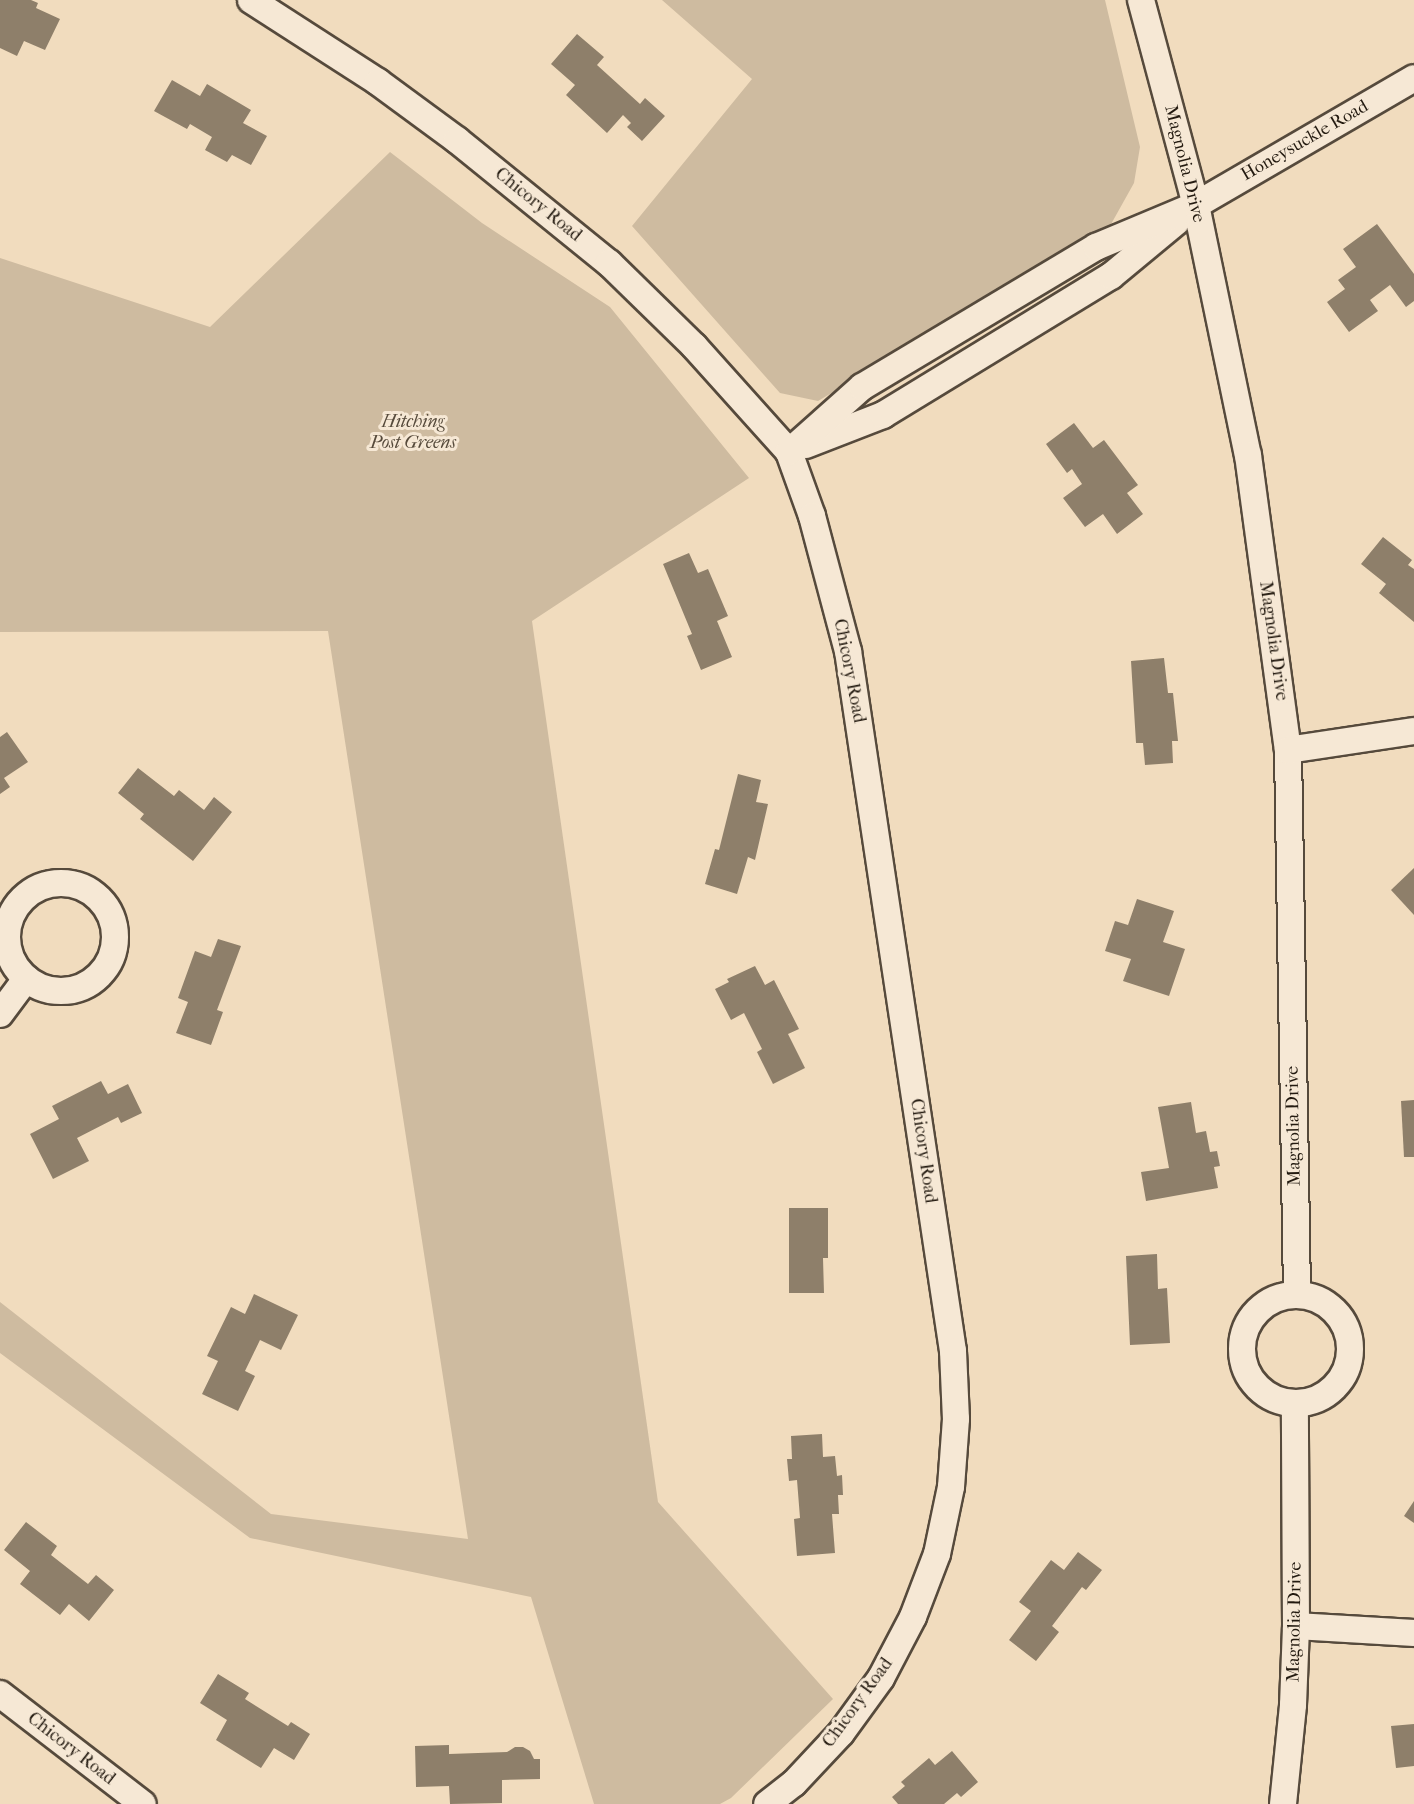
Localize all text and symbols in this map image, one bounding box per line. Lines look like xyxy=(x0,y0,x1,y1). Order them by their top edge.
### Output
street label: Honeysuckle Road xyxy=(1238,96,1372,186)
street label: Magnolia Drive xyxy=(1159,103,1209,225)
street label: Chicory Road xyxy=(490,163,586,247)
park label: Hitching Post Greens xyxy=(370,412,456,454)
street label: Magnolia Drive xyxy=(1254,580,1292,702)
street label: Chicory Road xyxy=(828,617,870,725)
street label: Magnolia Drive xyxy=(1282,1066,1306,1186)
street label: Chicory Road xyxy=(905,1097,941,1205)
street label: Magnolia Drive xyxy=(1283,1562,1307,1682)
street label: Chicory Road xyxy=(818,1654,898,1752)
street label: Chicory Road xyxy=(23,1708,119,1790)

